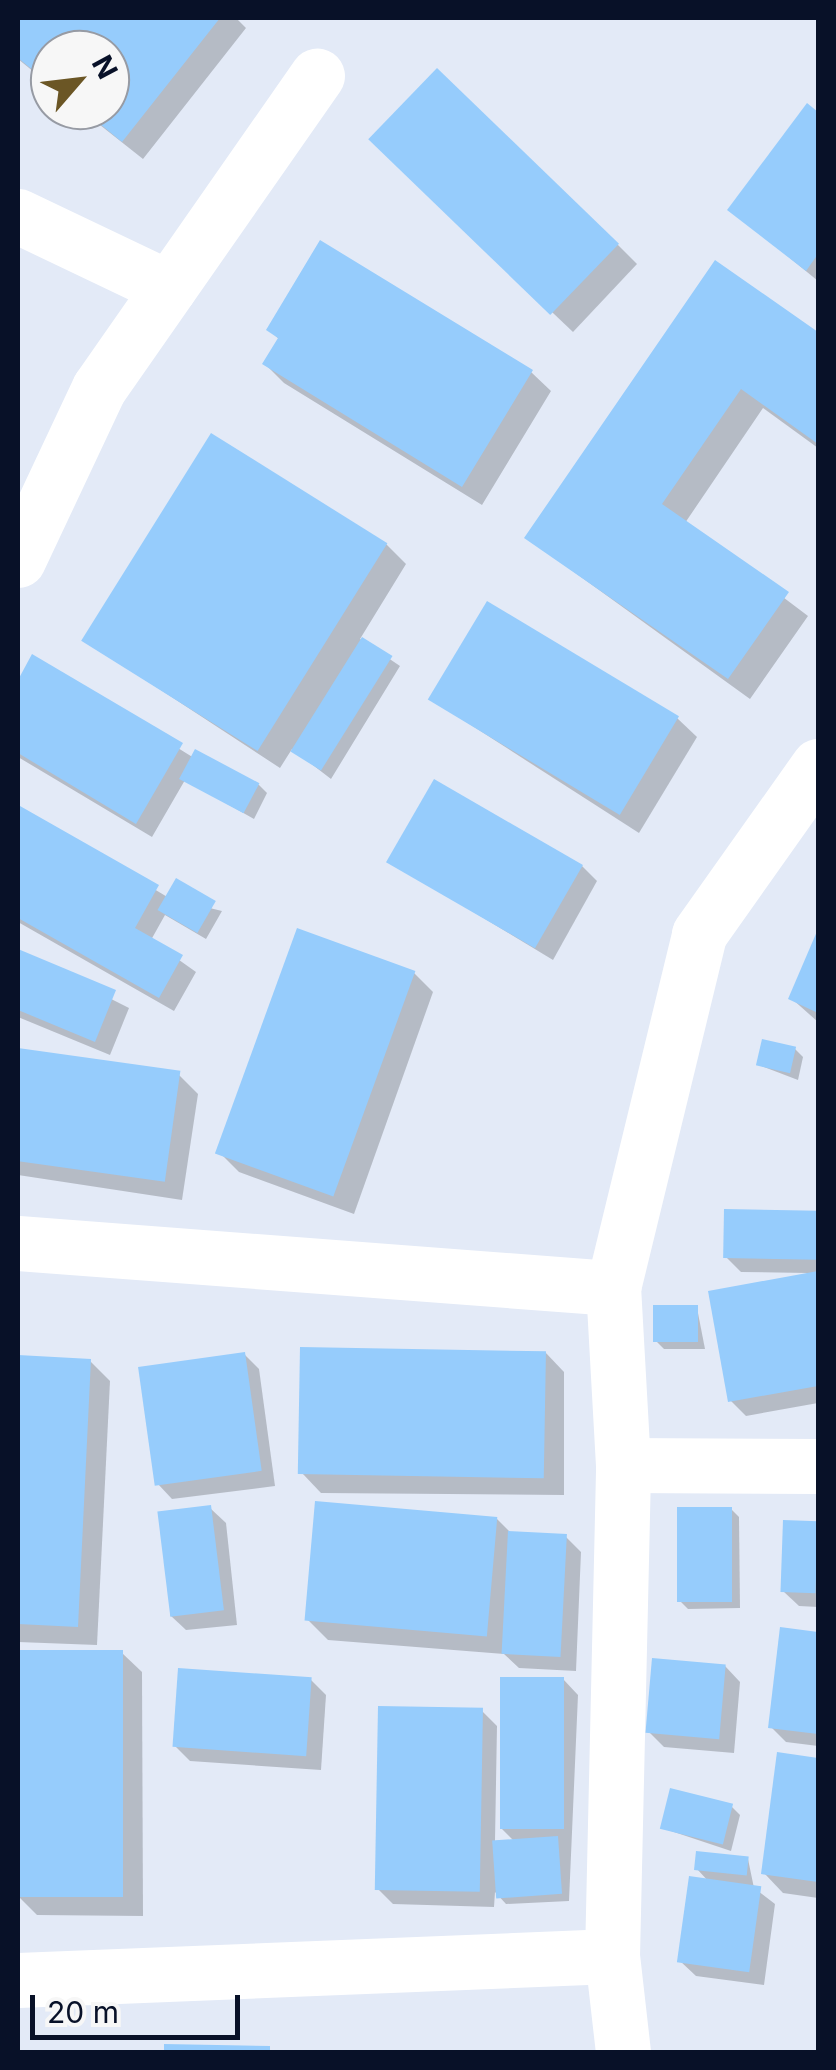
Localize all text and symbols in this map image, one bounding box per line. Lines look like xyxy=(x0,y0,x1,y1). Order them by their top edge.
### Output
north arrow xyxy=(30,30,130,130)
text: N xyxy=(85,49,125,84)
scale bar xyxy=(35,1975,245,2037)
text: 20 m xyxy=(47,1994,119,2030)

